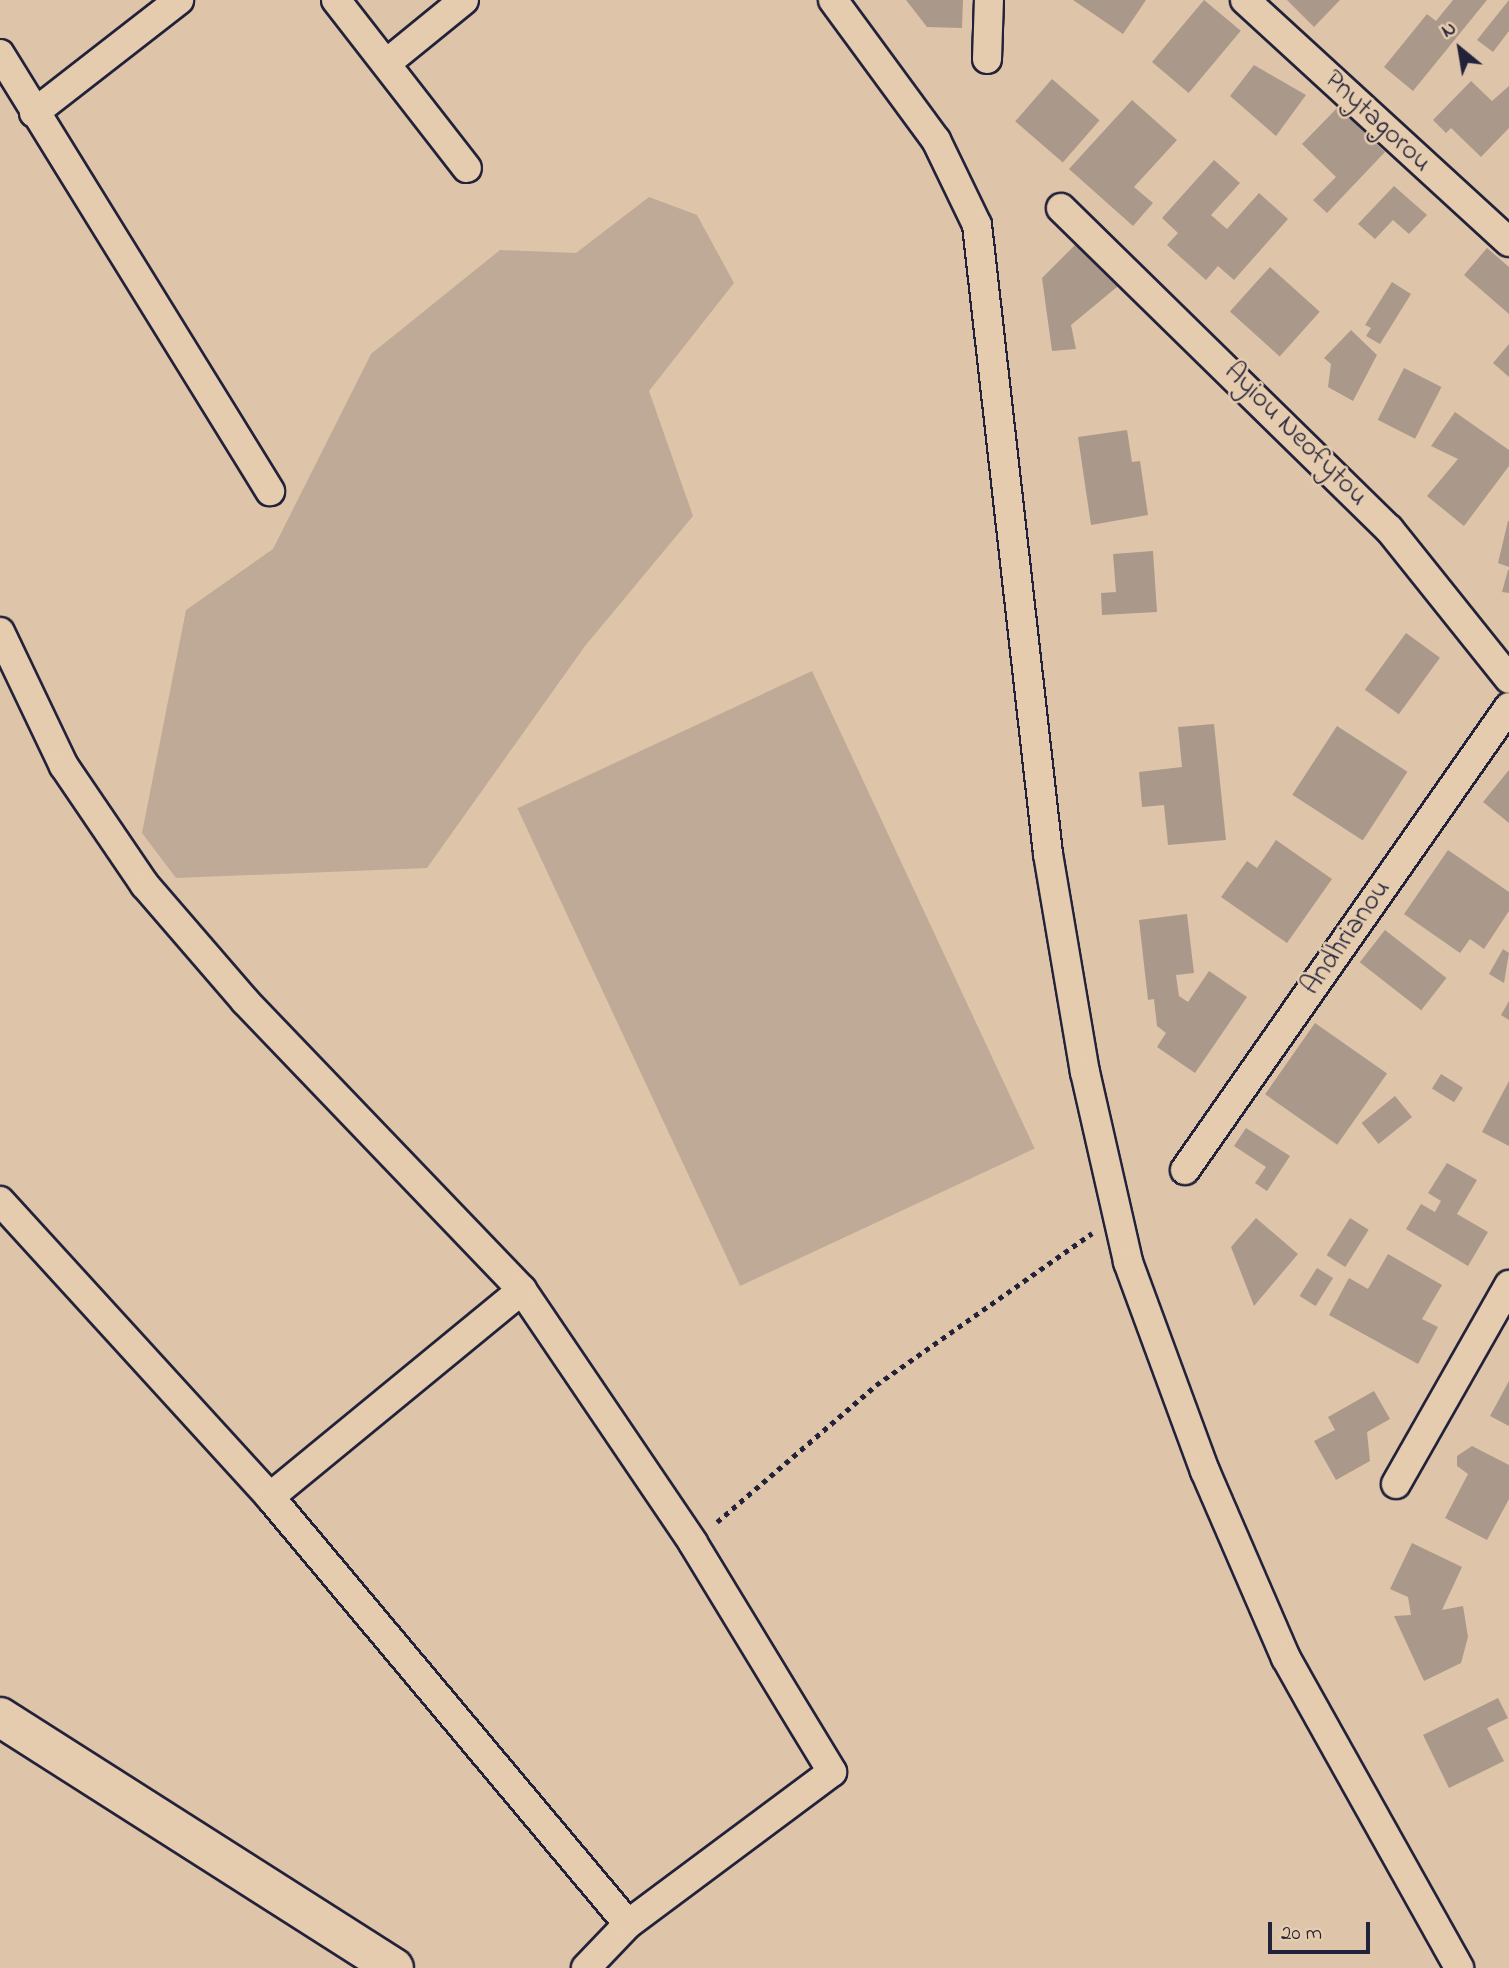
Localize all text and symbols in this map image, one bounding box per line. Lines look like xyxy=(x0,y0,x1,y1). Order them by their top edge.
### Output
north arrow xyxy=(1425,14,1495,84)
text: N xyxy=(1437,15,1462,45)
street label: Pnytagorou xyxy=(1316,64,1438,180)
street label: Ayiou Neofytou xyxy=(1216,356,1374,514)
street label: Andhrianou xyxy=(1295,874,1399,1002)
scale bar xyxy=(1271,1909,1372,1953)
text: 20 m xyxy=(1281,1919,1322,1949)

